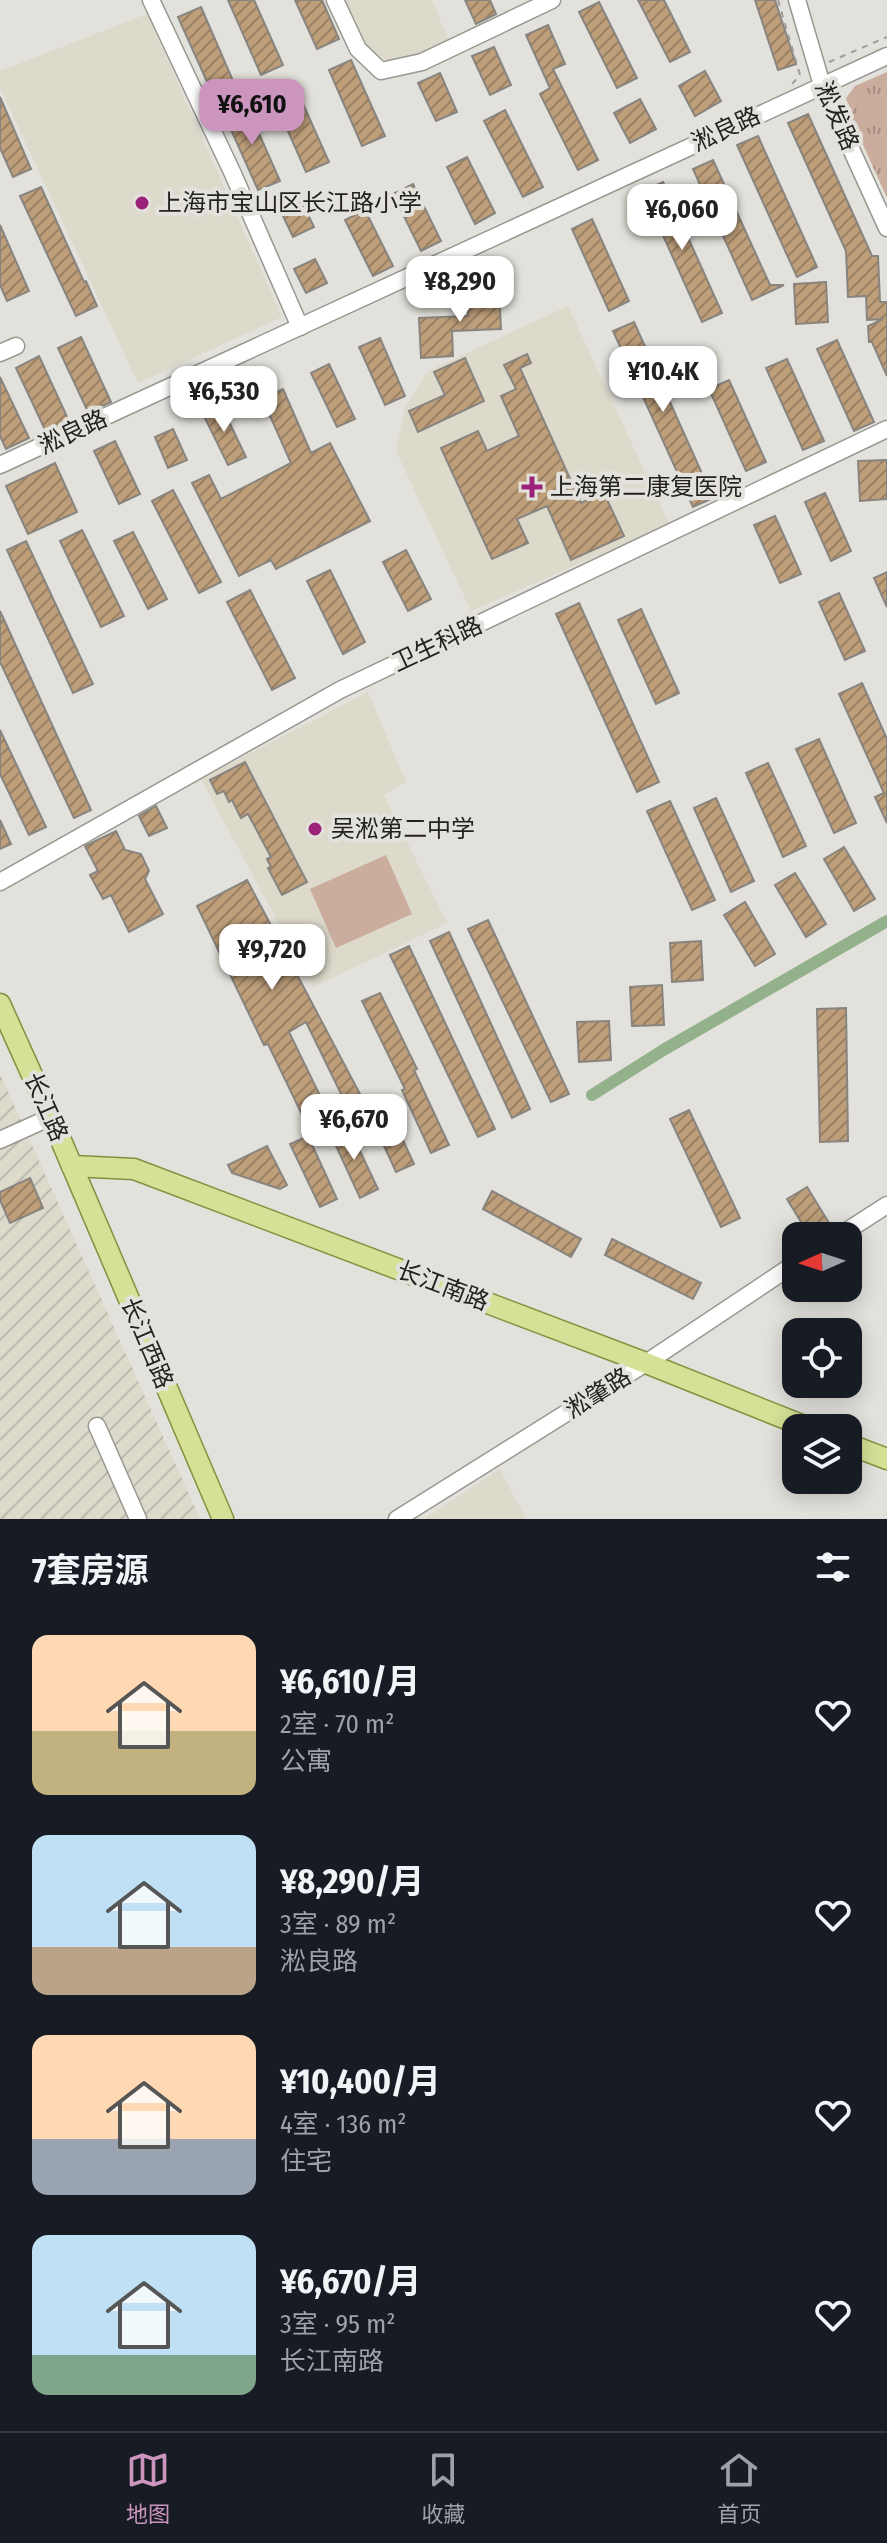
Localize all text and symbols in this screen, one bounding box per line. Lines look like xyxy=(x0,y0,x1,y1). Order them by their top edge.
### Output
street label: 淞发路 xyxy=(810,77,864,155)
pin: ¥6,610 xyxy=(187,79,317,147)
text: ¥6,610 xyxy=(217,89,287,120)
street label: 淞良路 xyxy=(687,101,765,157)
pin: ¥6,060 xyxy=(617,184,747,252)
place label: 上海市宝山区长江路小学 xyxy=(158,189,422,217)
marker: 上海市宝山区长江路小学 xyxy=(133,194,151,212)
text: ¥6,060 xyxy=(645,194,719,225)
pin: ¥8,290 xyxy=(395,256,525,324)
text: ¥8,290 xyxy=(424,266,496,297)
pin: ¥10.4K xyxy=(598,346,728,414)
text: ¥10.4K xyxy=(627,356,699,387)
pin: ¥6,530 xyxy=(159,366,289,434)
text: ¥6,530 xyxy=(188,376,260,407)
street label: 淞良路 xyxy=(34,404,112,460)
place label: 上海第二康复医院 xyxy=(550,473,742,501)
marker: 上海第二康复医院 xyxy=(521,476,543,498)
street label: 卫生科路 xyxy=(388,611,486,677)
place label: 吴淞第二中学 xyxy=(331,815,475,843)
marker: 吴淞第二中学 xyxy=(306,820,324,838)
pin: ¥9,720 xyxy=(207,924,337,992)
text: ¥9,720 xyxy=(237,934,307,965)
street label: 长江路 xyxy=(19,1068,73,1146)
pin: ¥6,670 xyxy=(289,1094,419,1162)
text: ¥6,670 xyxy=(319,1104,389,1135)
north arrow xyxy=(782,1222,862,1302)
map controls xyxy=(782,1222,862,1494)
street label: 长江南路 xyxy=(393,1256,493,1316)
street label: 长江西路 xyxy=(115,1293,179,1393)
button: locate xyxy=(782,1318,862,1398)
street label: 淞肇路 xyxy=(560,1362,636,1424)
button: layers xyxy=(782,1414,862,1494)
icon: filters xyxy=(811,1545,855,1589)
text: 7套房源 xyxy=(32,1550,148,1591)
text: ¥6,610/月 xyxy=(280,1661,421,1702)
icon: home xyxy=(96,1667,192,1763)
icon: heart xyxy=(811,1693,855,1737)
text: 2室 · 70 m² xyxy=(280,1709,394,1740)
text: 公寓 xyxy=(280,1746,332,1777)
text: ¥8,290/月 xyxy=(280,1861,425,1902)
icon: home xyxy=(96,1867,192,1963)
icon: heart xyxy=(811,1893,855,1937)
text: 3室 · 89 m² xyxy=(280,1909,396,1940)
text: 淞良路 xyxy=(280,1946,358,1977)
text: ¥10,400/月 xyxy=(280,2061,441,2102)
icon: home xyxy=(96,2067,192,2163)
icon: heart xyxy=(811,2093,855,2137)
text: 4室 · 136 m² xyxy=(280,2109,406,2140)
text: 住宅 xyxy=(280,2146,332,2177)
text: ¥6,670/月 xyxy=(280,2261,422,2302)
icon: home xyxy=(96,2267,192,2363)
icon: heart xyxy=(811,2293,855,2337)
text: 3室 · 95 m² xyxy=(280,2309,395,2340)
text: 长江南路 xyxy=(280,2346,384,2377)
tab: 地图 xyxy=(126,2448,170,2528)
tab: 收藏 xyxy=(421,2448,465,2528)
tab: 首页 xyxy=(717,2448,761,2528)

